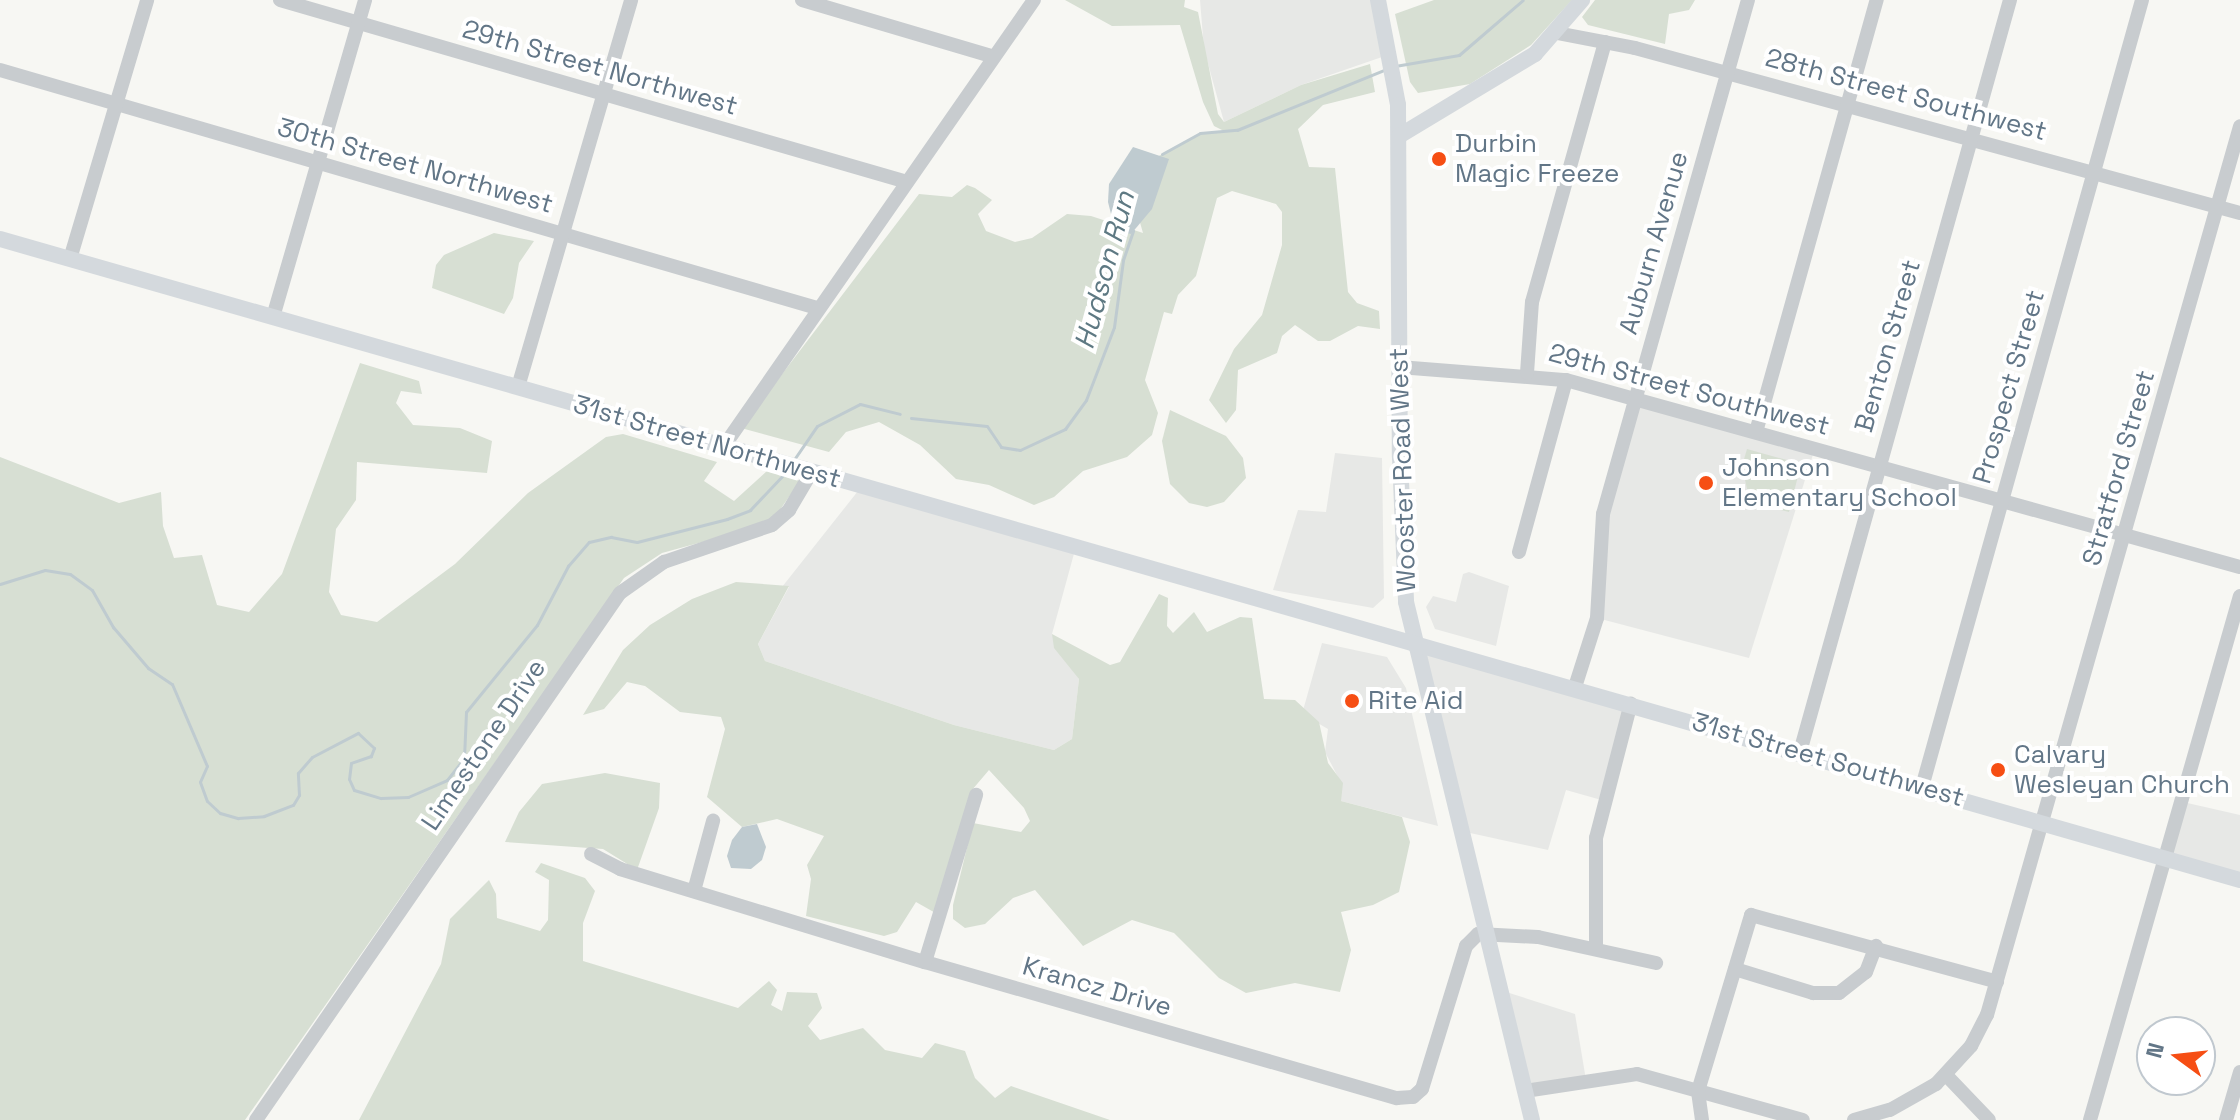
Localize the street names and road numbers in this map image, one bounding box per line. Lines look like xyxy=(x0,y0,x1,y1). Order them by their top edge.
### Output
street label: 29th Street Northwest xyxy=(459,14,741,122)
street label: 28th Street Southwest xyxy=(1762,42,2050,148)
street label: 30th Street Northwest xyxy=(274,112,556,220)
street label: Auburn Avenue xyxy=(1613,148,1695,338)
street label: Benton Street xyxy=(1849,256,1927,436)
street label: Prospect Street xyxy=(1966,287,2052,487)
street label: 29th Street Southwest xyxy=(1545,337,1833,443)
street label: Wooster Road West xyxy=(1383,347,1423,593)
street label: Stratford Street xyxy=(2076,367,2162,569)
street label: 31st Street Northwest xyxy=(570,389,844,495)
street label: Limestone Drive xyxy=(415,654,553,836)
street label: 31st Street Southwest xyxy=(1688,706,1968,814)
street label: Krancz Drive xyxy=(1019,951,1175,1023)

